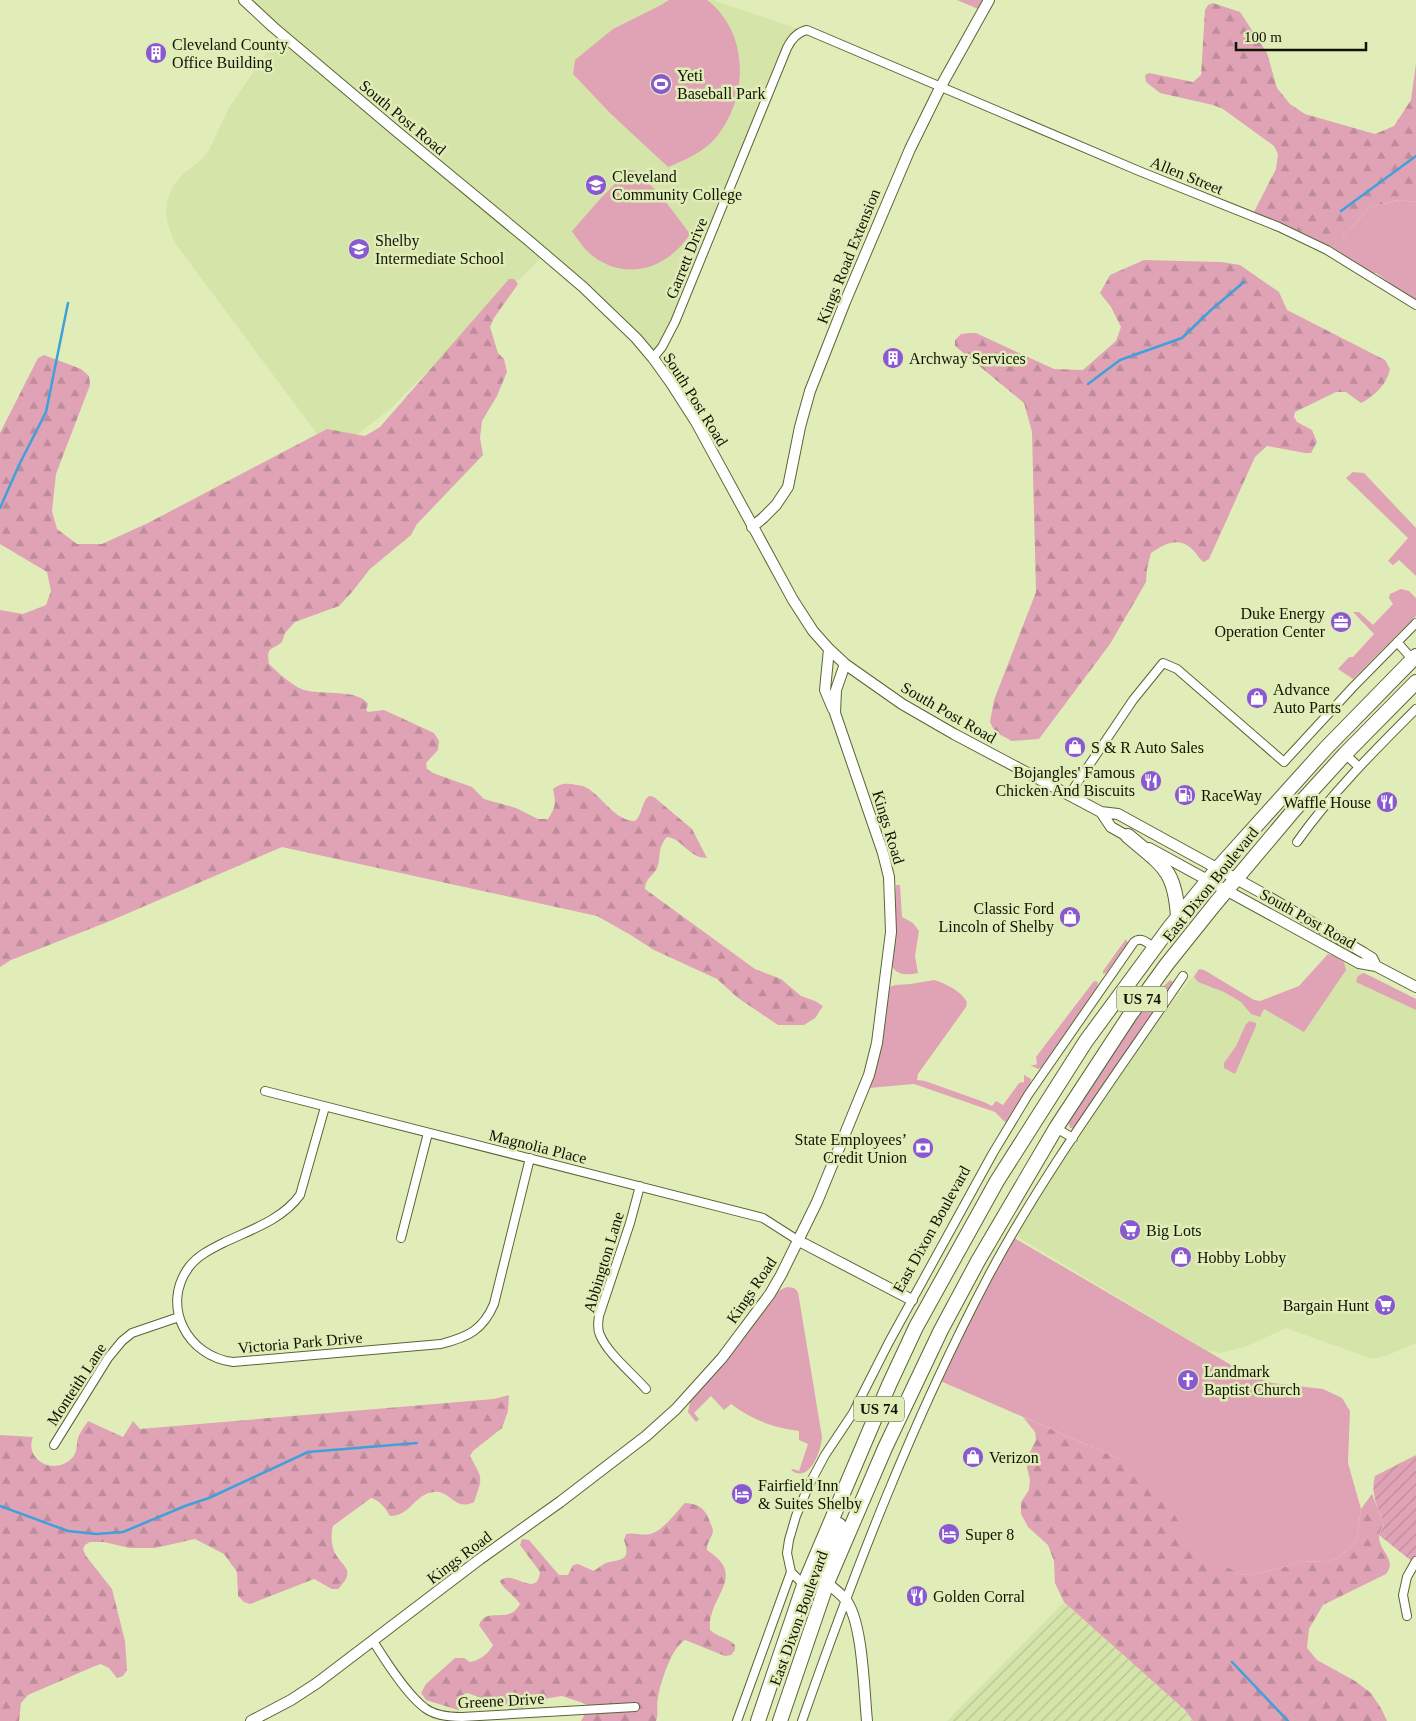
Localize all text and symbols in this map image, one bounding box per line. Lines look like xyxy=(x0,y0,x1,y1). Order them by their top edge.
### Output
scale bar xyxy=(1236,20,1366,52)
text: 100 m xyxy=(1244,29,1282,45)
place label: Cleveland County Office Building xyxy=(172,36,288,72)
building icon: Cleveland County Office Building xyxy=(144,41,168,65)
place label: Yeti Baseball Park xyxy=(677,67,765,102)
sports icon: Yeti Baseball Park xyxy=(649,72,673,96)
street label: South Post Road xyxy=(356,77,449,158)
street label: Allen Street xyxy=(1148,153,1226,198)
place label: Cleveland Community College xyxy=(612,168,742,204)
school or university icon: Cleveland Community College xyxy=(584,173,608,197)
street label: Kings Road Extension xyxy=(814,186,884,327)
street label: Garrett Drive xyxy=(663,215,710,301)
place label: Shelby Intermediate School xyxy=(375,232,505,267)
school or university icon: Shelby Intermediate School xyxy=(347,237,371,261)
building icon: Archway Services xyxy=(881,346,905,370)
street label: South Post Road xyxy=(660,350,731,449)
place label: Archway Services xyxy=(909,350,1026,368)
place label: Duke Energy Operation Center xyxy=(1214,605,1326,641)
office icon: Duke Energy Operation Center xyxy=(1329,610,1353,634)
street label: South Post Road xyxy=(898,678,999,746)
place label: Advance Auto Parts xyxy=(1273,681,1341,716)
shop icon: Advance Auto Parts xyxy=(1245,686,1269,710)
shop icon: S & R Auto Sales xyxy=(1063,735,1087,759)
place label: S & R Auto Sales xyxy=(1091,739,1204,756)
place label: Bojangles' Famous Chicken And Biscuits xyxy=(995,764,1135,799)
restaurant icon: Bojangles' Famous Chicken And Biscuits xyxy=(1139,769,1163,793)
fuel station icon: RaceWay xyxy=(1173,783,1197,807)
place label: RaceWay xyxy=(1201,787,1262,805)
street label: Kings Road xyxy=(868,788,908,866)
restaurant icon: Waffle House xyxy=(1375,790,1399,814)
place label: Waffle House xyxy=(1283,794,1371,811)
street label: East Dixon Boulevard xyxy=(1159,824,1262,945)
street label: South Post Road xyxy=(1257,885,1359,952)
place label: Classic Ford Lincoln of Shelby xyxy=(938,900,1054,936)
shop icon: Classic Ford Lincoln of Shelby xyxy=(1058,905,1082,929)
road number: US 74 xyxy=(1117,986,1167,1012)
street label: Magnolia Place xyxy=(487,1126,588,1168)
place label: State Employees’ Credit Union xyxy=(795,1131,907,1166)
bank icon: State Employees’ Credit Union xyxy=(911,1136,935,1160)
street label: East Dixon Boulevard xyxy=(890,1163,973,1296)
street label: Abbington Lane xyxy=(580,1210,628,1315)
supermarket icon: Big Lots xyxy=(1118,1218,1142,1242)
place label: Big Lots xyxy=(1146,1222,1202,1240)
shop icon: Hobby Lobby xyxy=(1169,1245,1193,1269)
place label: Hobby Lobby xyxy=(1197,1249,1286,1267)
street label: Kings Road xyxy=(723,1254,781,1327)
supermarket icon: Bargain Hunt xyxy=(1373,1293,1397,1317)
place label: Bargain Hunt xyxy=(1283,1297,1370,1315)
street label: Victoria Park Drive xyxy=(237,1329,363,1356)
street label: Monteith Lane xyxy=(44,1340,109,1429)
place label: Landmark Baptist Church xyxy=(1204,1363,1300,1399)
church icon: Landmark Baptist Church xyxy=(1176,1368,1200,1392)
road number: US 74 xyxy=(854,1396,904,1422)
shop icon: Verizon xyxy=(961,1445,985,1469)
place label: Verizon xyxy=(989,1449,1039,1466)
place label: Fairfield Inn & Suites Shelby xyxy=(758,1477,862,1513)
hotel icon: Fairfield Inn & Suites Shelby xyxy=(730,1482,754,1506)
hotel icon: Super 8 xyxy=(937,1522,961,1546)
place label: Super 8 xyxy=(965,1526,1014,1544)
street label: Kings Road xyxy=(424,1528,495,1588)
street label: East Dixon Boulevard xyxy=(766,1548,831,1688)
restaurant icon: Golden Corral xyxy=(905,1584,929,1608)
place label: Golden Corral xyxy=(933,1588,1026,1605)
street label: Greene Drive xyxy=(457,1690,545,1711)

